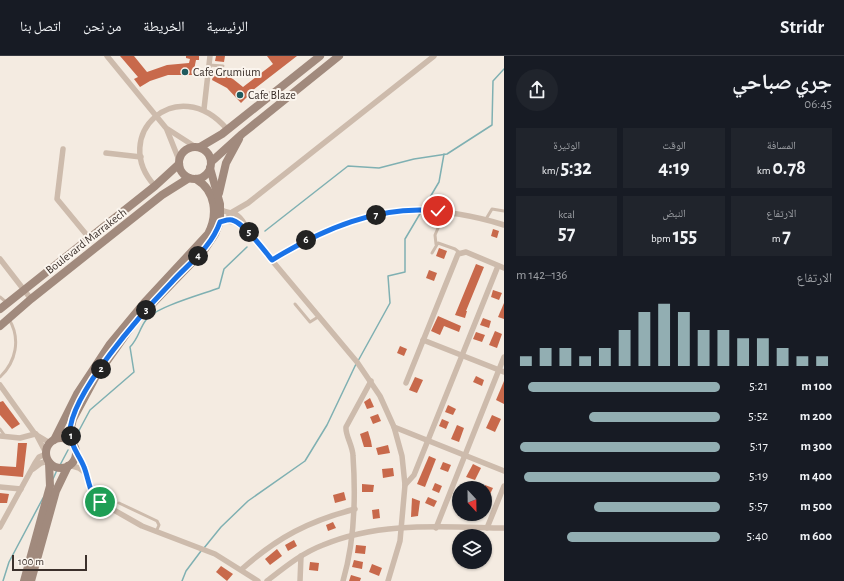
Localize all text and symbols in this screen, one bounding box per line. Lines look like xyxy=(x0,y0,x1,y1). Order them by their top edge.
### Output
text: Stridr xyxy=(780,18,824,37)
text: اتصل بنا xyxy=(20,20,61,34)
text: من نحن xyxy=(83,20,121,34)
text: الخريطة xyxy=(143,20,185,34)
text: الرئيسية xyxy=(207,20,248,34)
place label: Cafe Grumium xyxy=(193,66,261,78)
marker: Cafe Grumium xyxy=(180,67,190,77)
button: share xyxy=(516,69,558,111)
text: جري صباحي xyxy=(732,71,832,93)
place label: Cafe Blaze xyxy=(248,89,296,101)
marker: Cafe Blaze xyxy=(235,90,245,100)
text: 06:45 xyxy=(804,98,832,111)
text: الوتيرة xyxy=(553,140,580,151)
text: الوقت xyxy=(662,140,686,151)
text: المسافة xyxy=(767,140,796,151)
text: 5:32 xyxy=(560,158,592,178)
text: 4:19 xyxy=(658,158,690,178)
text: 0.78 xyxy=(772,158,806,178)
text: /km xyxy=(542,165,560,176)
text: km xyxy=(757,165,772,176)
pin xyxy=(421,194,455,228)
icon: check xyxy=(427,200,449,222)
pin: 7 xyxy=(366,205,386,225)
street label: Boulevard Marrakech xyxy=(43,206,129,276)
text: النبض xyxy=(662,208,686,219)
text: الارتفاع xyxy=(766,208,796,219)
text: 7 xyxy=(374,209,378,220)
text: kcal xyxy=(558,209,575,220)
pin: 5 xyxy=(239,222,259,242)
text: 57 xyxy=(558,223,575,243)
text: 5 xyxy=(247,226,251,237)
text: 155 xyxy=(673,226,697,246)
text: 7 xyxy=(782,226,791,246)
pin: 6 xyxy=(296,230,316,250)
text: bpm xyxy=(651,233,673,244)
text: m xyxy=(772,233,782,244)
text: 6 xyxy=(303,234,309,245)
pin: 4 xyxy=(188,246,208,266)
text: 4 xyxy=(195,250,201,261)
text: 136–142 m xyxy=(516,269,567,282)
text: الارتفاع xyxy=(797,272,832,285)
pin: 3 xyxy=(136,300,156,320)
text: 3 xyxy=(144,304,148,315)
pin: 2 xyxy=(91,359,111,379)
text: 2 xyxy=(98,363,104,374)
text: 5:21 xyxy=(749,380,768,393)
text: 100 m xyxy=(801,380,832,393)
text: 5:52 xyxy=(748,410,768,423)
text: 200 m xyxy=(800,410,832,423)
pin: 1 xyxy=(61,426,81,446)
text: 1 xyxy=(69,430,73,441)
text: 5:17 xyxy=(750,440,768,453)
text: 300 m xyxy=(800,440,832,453)
text: 5:19 xyxy=(749,470,768,483)
text: 400 m xyxy=(799,470,832,483)
north arrow xyxy=(452,481,492,521)
map controls xyxy=(452,481,492,569)
pin xyxy=(83,485,117,519)
icon: arrive xyxy=(89,491,111,513)
text: 5:57 xyxy=(749,500,768,513)
text: 500 m xyxy=(800,500,832,513)
button: layers xyxy=(452,529,492,569)
text: 5:40 xyxy=(746,530,768,543)
text: 600 m xyxy=(800,530,832,543)
scale bar xyxy=(12,553,87,572)
text: 100 m xyxy=(18,556,44,567)

